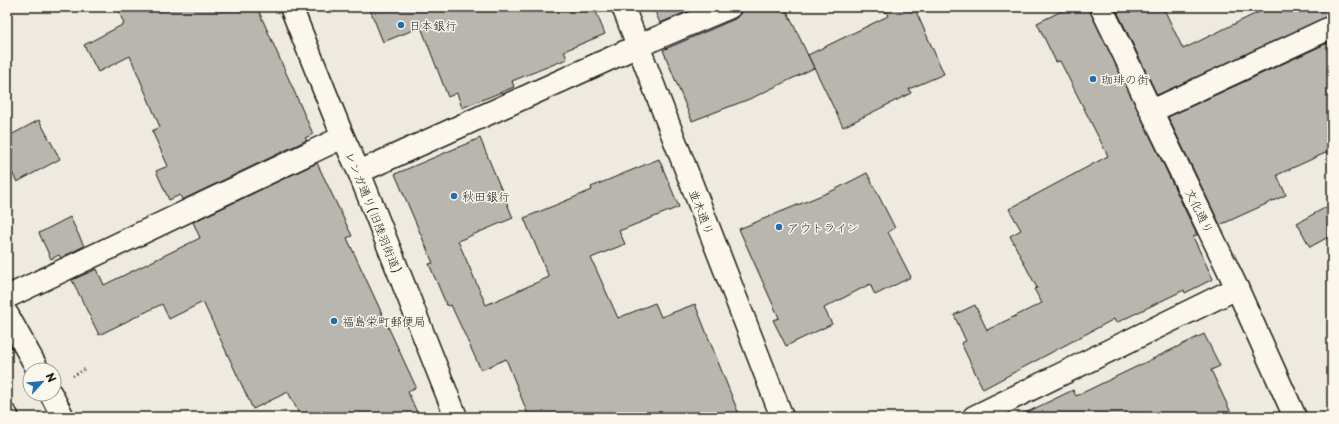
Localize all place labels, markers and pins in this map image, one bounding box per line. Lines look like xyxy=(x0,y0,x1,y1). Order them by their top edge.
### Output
place label: 日本銀行 xyxy=(409,16,457,34)
marker: 日本銀行 xyxy=(396,20,406,30)
place label: 珈琲の街 xyxy=(1101,70,1149,88)
marker: 珈琲の街 xyxy=(1088,74,1098,84)
place label: 秋田銀行 xyxy=(462,187,510,205)
marker: 秋田銀行 xyxy=(449,191,459,201)
place label: アウトライン xyxy=(787,218,859,236)
marker: アウトライン xyxy=(774,222,784,232)
place label: 福島栄町郵便局 xyxy=(342,312,426,330)
marker: 福島栄町郵便局 xyxy=(329,316,339,326)

